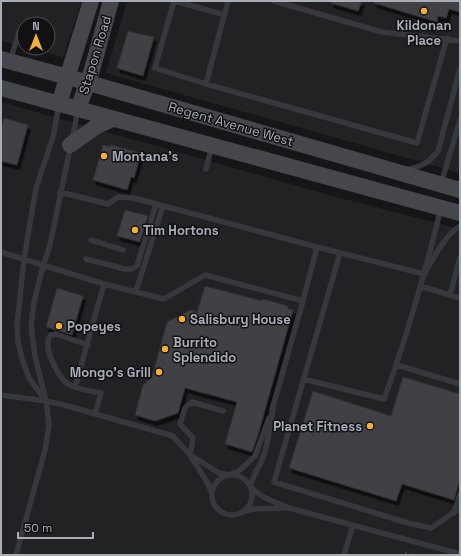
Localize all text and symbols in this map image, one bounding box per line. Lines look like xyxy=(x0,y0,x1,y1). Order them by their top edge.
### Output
marker: Kildonan Place xyxy=(419,6,429,16)
street label: Stapon Road xyxy=(75,14,115,96)
north arrow xyxy=(16,16,56,56)
place label: Kildonan Place xyxy=(397,17,451,49)
text: N xyxy=(32,19,40,33)
street label: Regent Avenue West xyxy=(166,98,296,150)
place label: Montana's xyxy=(112,148,179,165)
marker: Montana's xyxy=(99,151,109,161)
place label: Tim Hortons xyxy=(143,222,219,239)
marker: Tim Hortons xyxy=(130,225,140,235)
place label: Salisbury House xyxy=(190,311,291,328)
marker: Salisbury House xyxy=(177,314,187,324)
place label: Popeyes xyxy=(67,318,121,335)
marker: Popeyes xyxy=(54,321,64,331)
place label: Burrito Splendido xyxy=(173,334,236,366)
marker: Burrito Splendido xyxy=(160,344,170,354)
place label: Mongo's Grill xyxy=(70,364,151,381)
marker: Mongo's Grill xyxy=(154,367,164,377)
place label: Planet Fitness xyxy=(273,418,362,435)
marker: Planet Fitness xyxy=(365,421,375,431)
scale bar xyxy=(18,514,93,540)
text: 50 m xyxy=(24,520,52,536)

